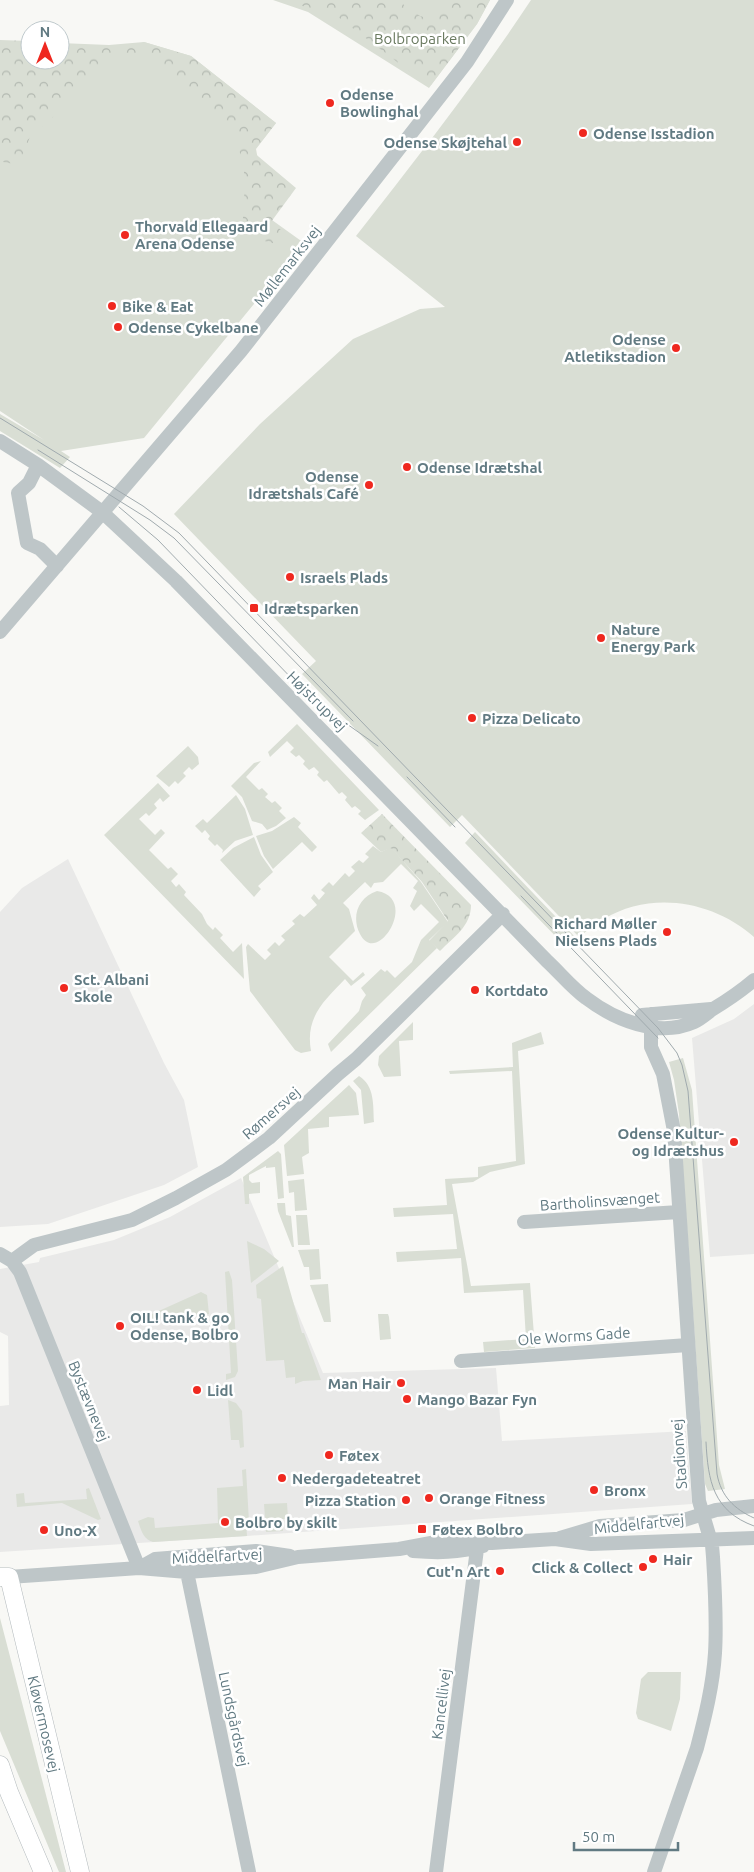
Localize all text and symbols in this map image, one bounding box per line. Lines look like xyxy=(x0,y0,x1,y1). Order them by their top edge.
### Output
north arrow xyxy=(20,20,70,70)
text: N xyxy=(40,24,50,40)
park label: Bolbroparken xyxy=(374,30,466,47)
place label: Odense Bowlinghal xyxy=(340,86,419,120)
marker: Odense Bowlinghal xyxy=(324,97,336,109)
place label: Odense Isstadion xyxy=(593,125,715,142)
marker: Odense Isstadion xyxy=(577,127,589,139)
place label: Odense Skøjtehal xyxy=(384,134,507,151)
marker: Odense Skøjtehal xyxy=(511,136,523,148)
place label: Thorvald Ellegaard Arena Odense xyxy=(135,218,268,252)
street label: Møllemarksvej xyxy=(250,222,324,310)
marker: Thorvald Ellegaard Arena Odense xyxy=(119,229,131,241)
place label: Bike & Eat xyxy=(122,298,194,315)
marker: Bike & Eat xyxy=(106,300,118,312)
place label: Odense Cykelbane xyxy=(128,319,259,336)
marker: Odense Cykelbane xyxy=(112,321,124,333)
place label: Odense Atletikstadion xyxy=(564,331,666,365)
marker: Odense Atletikstadion xyxy=(670,342,682,354)
place label: Odense Idrætshal xyxy=(417,459,543,476)
marker: Odense Idrætshal xyxy=(401,461,413,473)
place label: Odense Idrætshals Café xyxy=(248,468,359,502)
marker: Odense Idrætshals Café xyxy=(363,479,375,491)
place label: Israels Plads xyxy=(300,569,388,586)
marker: Israels Plads xyxy=(284,571,296,583)
place label: Idrætsparken xyxy=(264,600,359,617)
marker: Idrætsparken xyxy=(248,602,260,614)
place label: Nature Energy Park xyxy=(611,621,696,655)
marker: Nature Energy Park xyxy=(595,632,607,644)
street label: Højstrupvej xyxy=(284,668,350,734)
place label: Pizza Delicato xyxy=(482,710,581,727)
marker: Pizza Delicato xyxy=(466,712,478,724)
place label: Richard Møller Nielsens Plads xyxy=(554,915,658,949)
marker: Richard Møller Nielsens Plads xyxy=(661,926,673,938)
place label: Sct. Albani Skole xyxy=(74,971,149,1005)
marker: Sct. Albani Skole xyxy=(58,982,70,994)
place label: Kortdato xyxy=(485,982,548,999)
marker: Kortdato xyxy=(469,984,481,996)
street label: Rømersvej xyxy=(239,1083,303,1143)
place label: Odense Kultur- og Idrætshus xyxy=(617,1125,724,1159)
marker: Odense Kultur- og Idrætshus xyxy=(728,1136,740,1148)
street label: Bartholinsvænget xyxy=(539,1188,661,1214)
place label: OIL! tank & go Odense, Bolbro xyxy=(130,1309,239,1343)
marker: OIL! tank & go Odense, Bolbro xyxy=(114,1320,126,1332)
street label: Ole Worms Gade xyxy=(517,1324,631,1348)
street label: Bystævnevej xyxy=(65,1358,113,1444)
place label: Man Hair xyxy=(328,1375,392,1392)
marker: Man Hair xyxy=(395,1377,407,1389)
place label: Lidl xyxy=(207,1382,233,1399)
marker: Lidl xyxy=(191,1384,203,1396)
place label: Mango Bazar Fyn xyxy=(417,1391,537,1408)
marker: Mango Bazar Fyn xyxy=(401,1393,413,1405)
street label: Stadionvej xyxy=(668,1418,690,1490)
place label: Føtex xyxy=(339,1447,379,1464)
marker: Føtex xyxy=(323,1449,335,1461)
place label: Nedergadeteatret xyxy=(292,1470,421,1487)
marker: Nedergadeteatret xyxy=(276,1472,288,1484)
place label: Bronx xyxy=(604,1482,646,1499)
marker: Bronx xyxy=(588,1484,600,1496)
place label: Orange Fitness xyxy=(439,1490,545,1507)
place label: Pizza Station xyxy=(305,1492,396,1509)
marker: Orange Fitness xyxy=(423,1492,435,1504)
marker: Pizza Station xyxy=(400,1494,412,1506)
street label: Middelfartvej xyxy=(593,1511,685,1537)
place label: Bolbro by skilt xyxy=(235,1514,338,1531)
marker: Bolbro by skilt xyxy=(219,1516,231,1528)
place label: Føtex Bolbro xyxy=(432,1521,524,1538)
place label: Uno-X xyxy=(54,1522,97,1539)
marker: Føtex Bolbro xyxy=(416,1523,428,1535)
marker: Uno-X xyxy=(38,1524,50,1536)
street label: Middelfartvej xyxy=(171,1545,263,1567)
place label: Hair xyxy=(663,1551,693,1568)
marker: Hair xyxy=(647,1553,659,1565)
place label: Click & Collect xyxy=(531,1559,634,1576)
marker: Click & Collect xyxy=(637,1561,649,1573)
place label: Cut'n Art xyxy=(426,1563,491,1580)
marker: Cut'n Art xyxy=(494,1565,506,1577)
street label: Kancellivej xyxy=(428,1668,454,1740)
street label: Lundsgårdsvej xyxy=(216,1670,252,1768)
street label: Kløvermosevej xyxy=(25,1674,63,1774)
scale bar xyxy=(574,1820,678,1852)
text: 50 m xyxy=(582,1828,615,1845)

